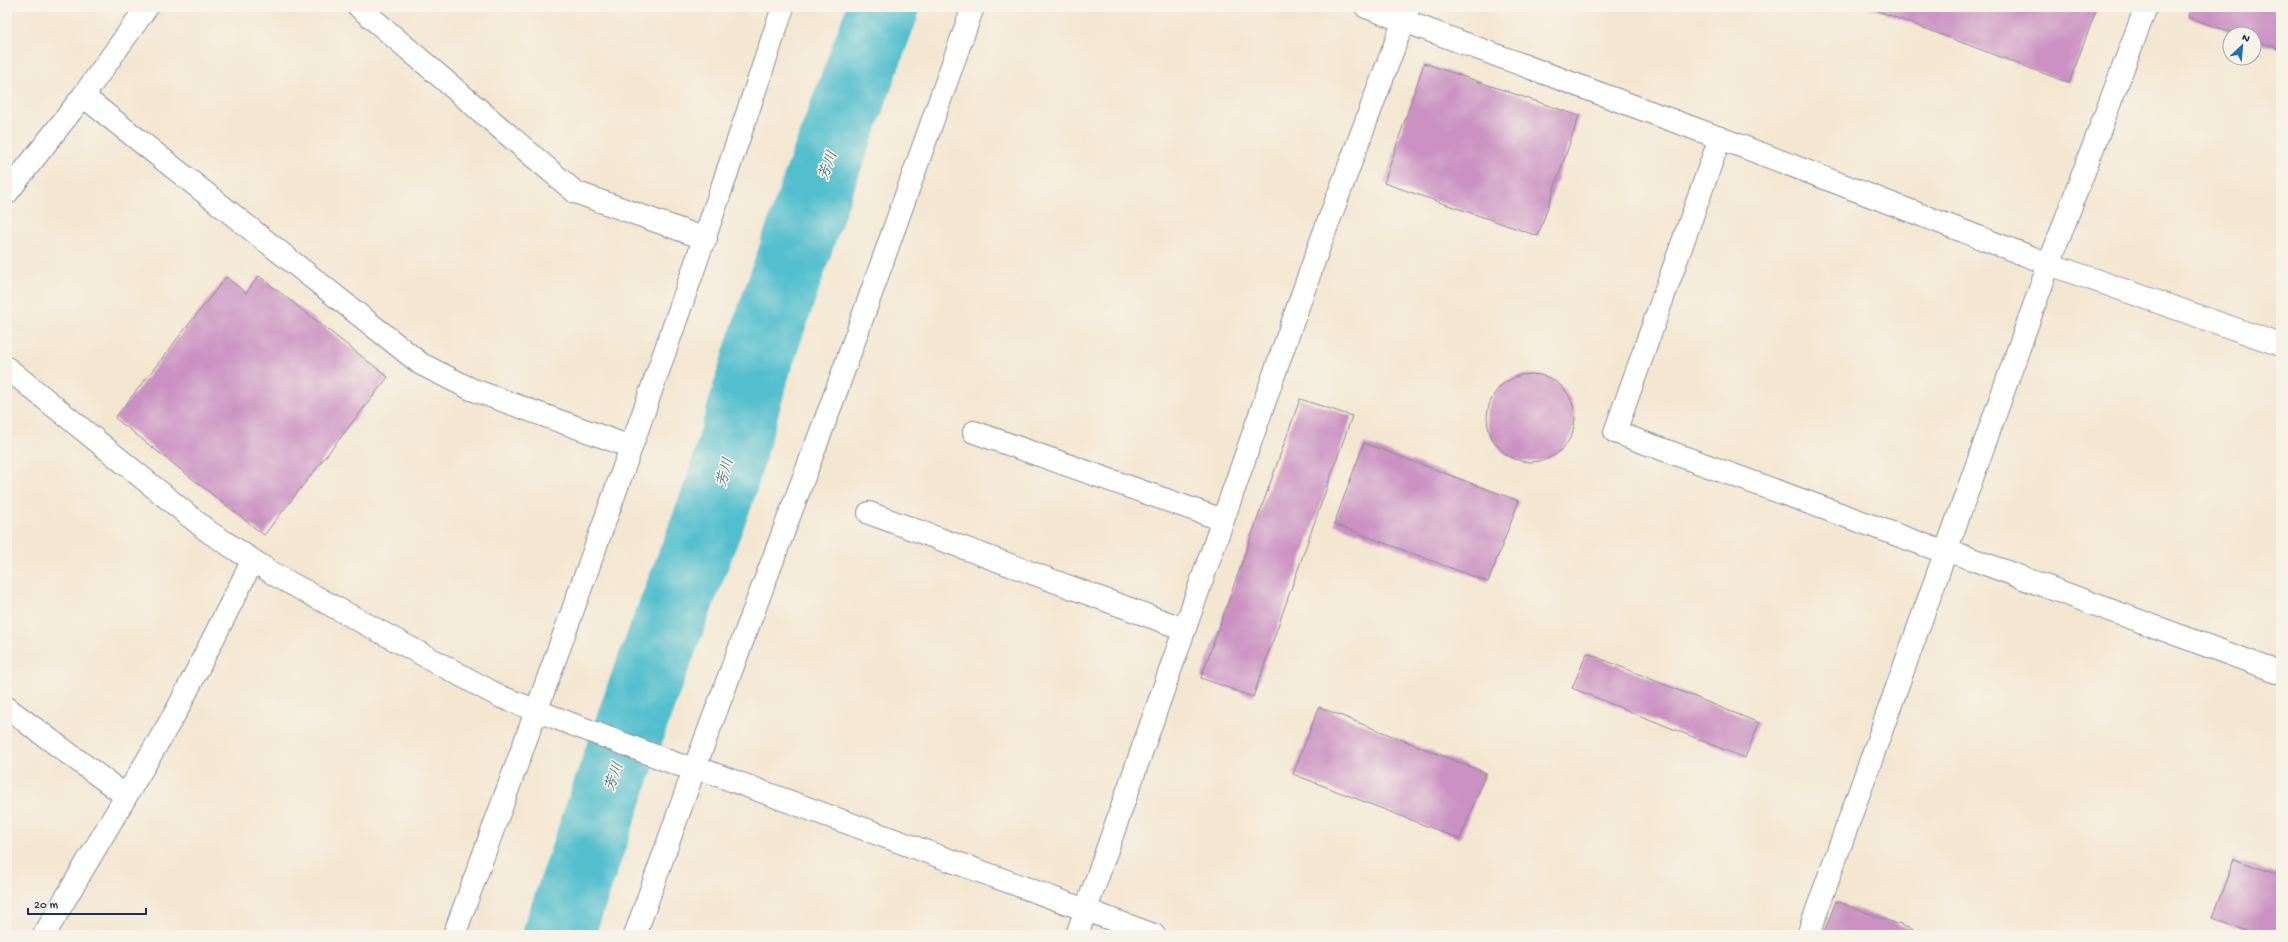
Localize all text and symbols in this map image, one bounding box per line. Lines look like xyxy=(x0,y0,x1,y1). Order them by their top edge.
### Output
north arrow xyxy=(2222,26,2262,66)
text: N xyxy=(2240,32,2251,46)
water label: 芳川 xyxy=(815,149,842,183)
water label: 芳川 xyxy=(713,456,739,489)
water label: 芳川 xyxy=(601,760,628,794)
scale bar xyxy=(28,890,146,916)
text: 20 m xyxy=(34,899,59,913)

